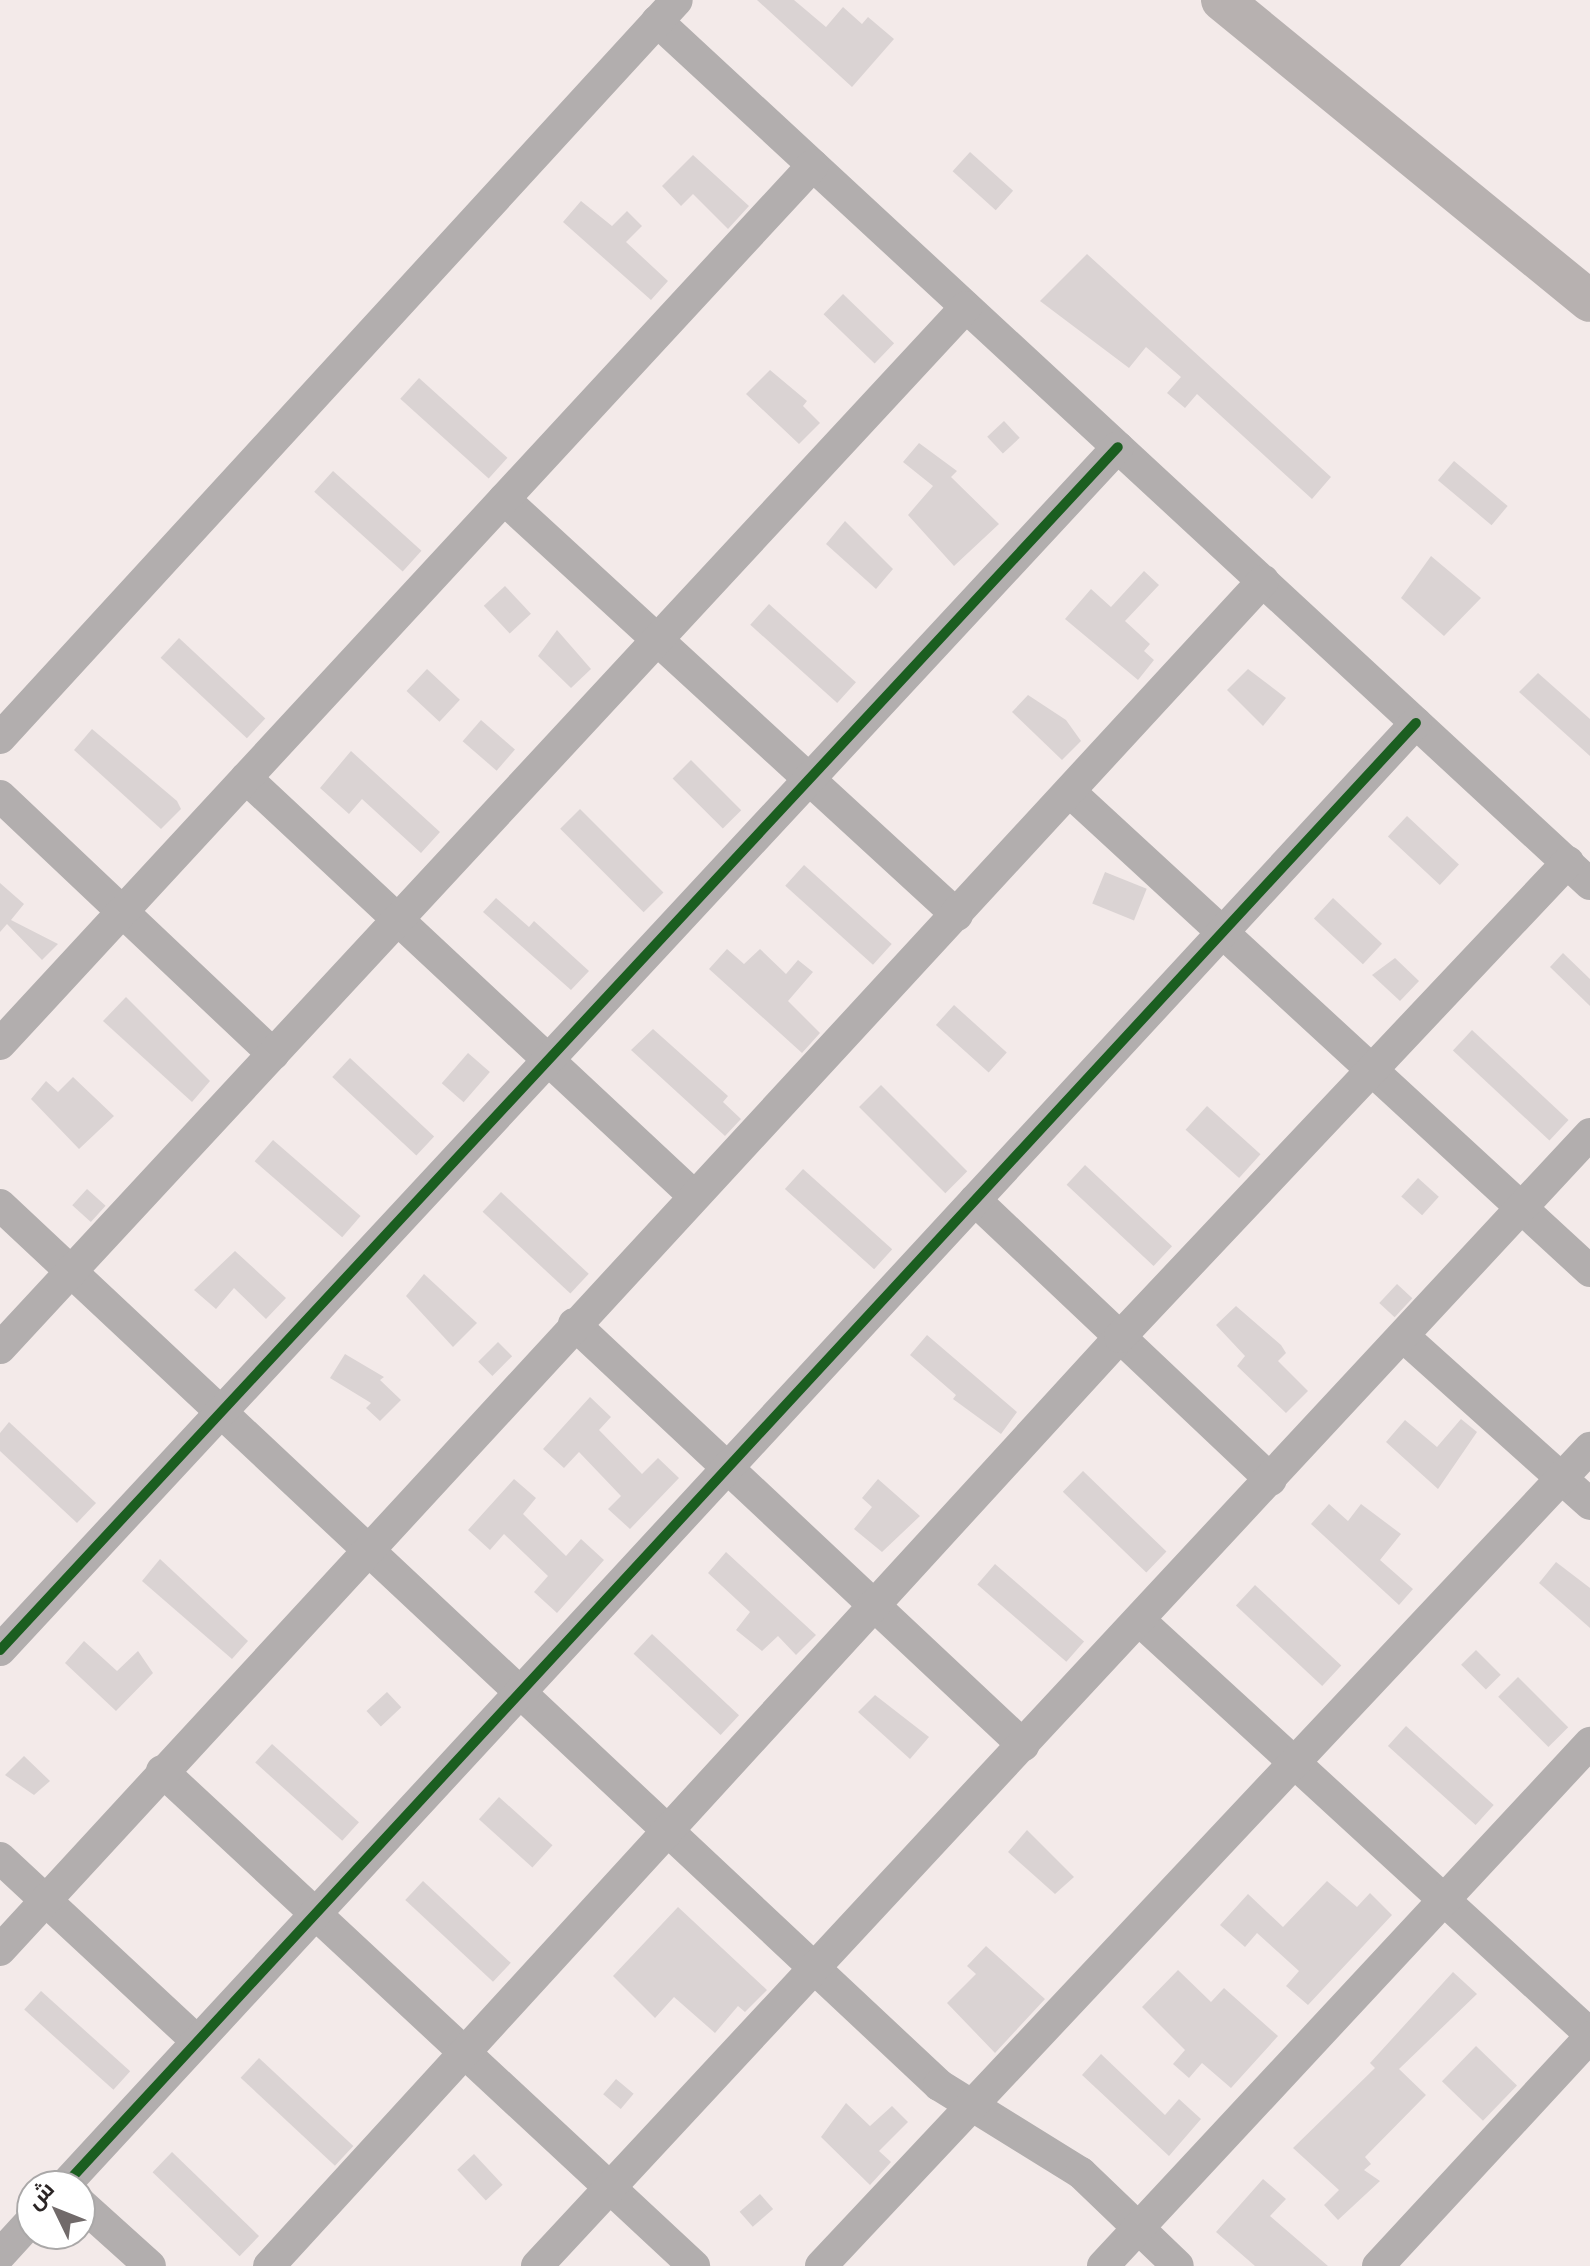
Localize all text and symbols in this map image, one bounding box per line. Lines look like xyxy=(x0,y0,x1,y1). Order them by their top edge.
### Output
north arrow xyxy=(16,2170,96,2250)
text: ش xyxy=(20,2175,60,2215)

